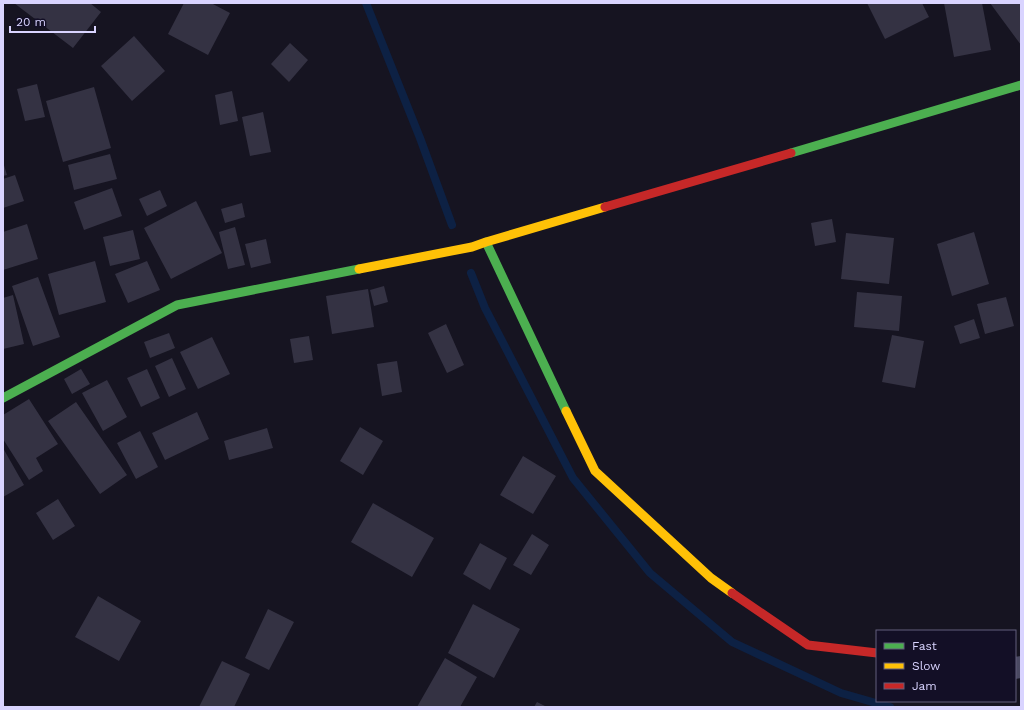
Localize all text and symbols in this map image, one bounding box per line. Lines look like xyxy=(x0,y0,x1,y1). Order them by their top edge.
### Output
scale bar xyxy=(10,8,95,34)
text: 20 m xyxy=(16,15,46,29)
legend xyxy=(876,630,1016,702)
text: Fast xyxy=(912,639,937,653)
text: Slow xyxy=(912,659,940,673)
text: Jam xyxy=(912,679,937,693)

